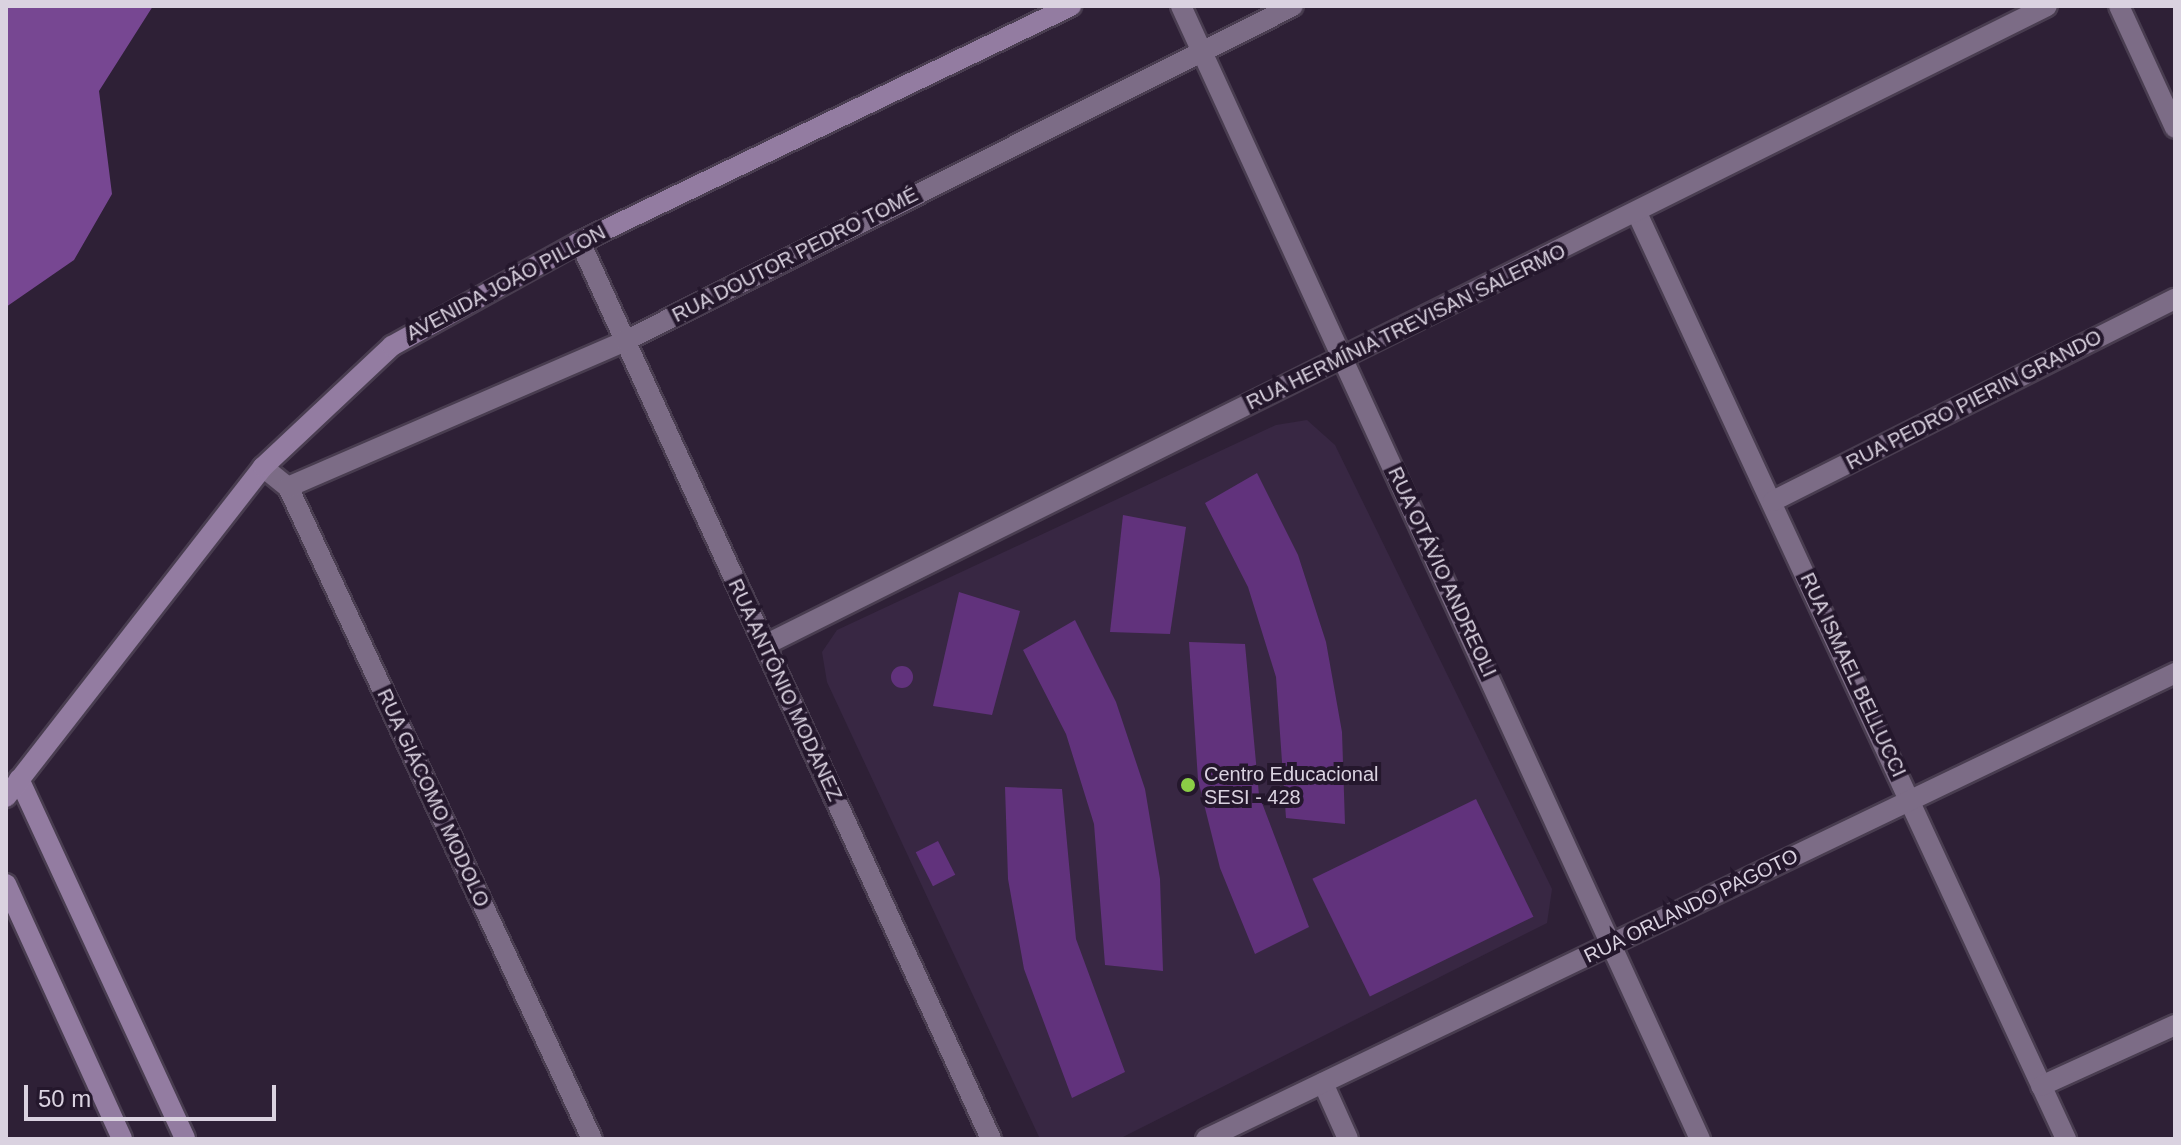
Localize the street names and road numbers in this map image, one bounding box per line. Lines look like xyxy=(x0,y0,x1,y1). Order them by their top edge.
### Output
street label: RUA DOUTOR PEDRO TOMÉ xyxy=(668,182,922,328)
street label: AVENIDA JOÃO PILLON xyxy=(402,220,610,346)
street label: RUA HERMÍNIA TREVISAN SALERMO xyxy=(1241,239,1571,415)
street label: RUA PEDRO PIERIN GRANDO xyxy=(1842,325,2106,475)
street label: RUA OTÁVIO ANDREOLI xyxy=(1382,462,1502,682)
street label: RUA ISMAEL BELLUCCI xyxy=(1795,568,1911,782)
street label: RUA ANTÔNIO MODANEZ xyxy=(722,574,848,806)
street label: RUA GIÁCOMO MODOLO xyxy=(372,685,494,911)
street label: RUA ORLANDO PAGOTO xyxy=(1580,843,1802,969)

